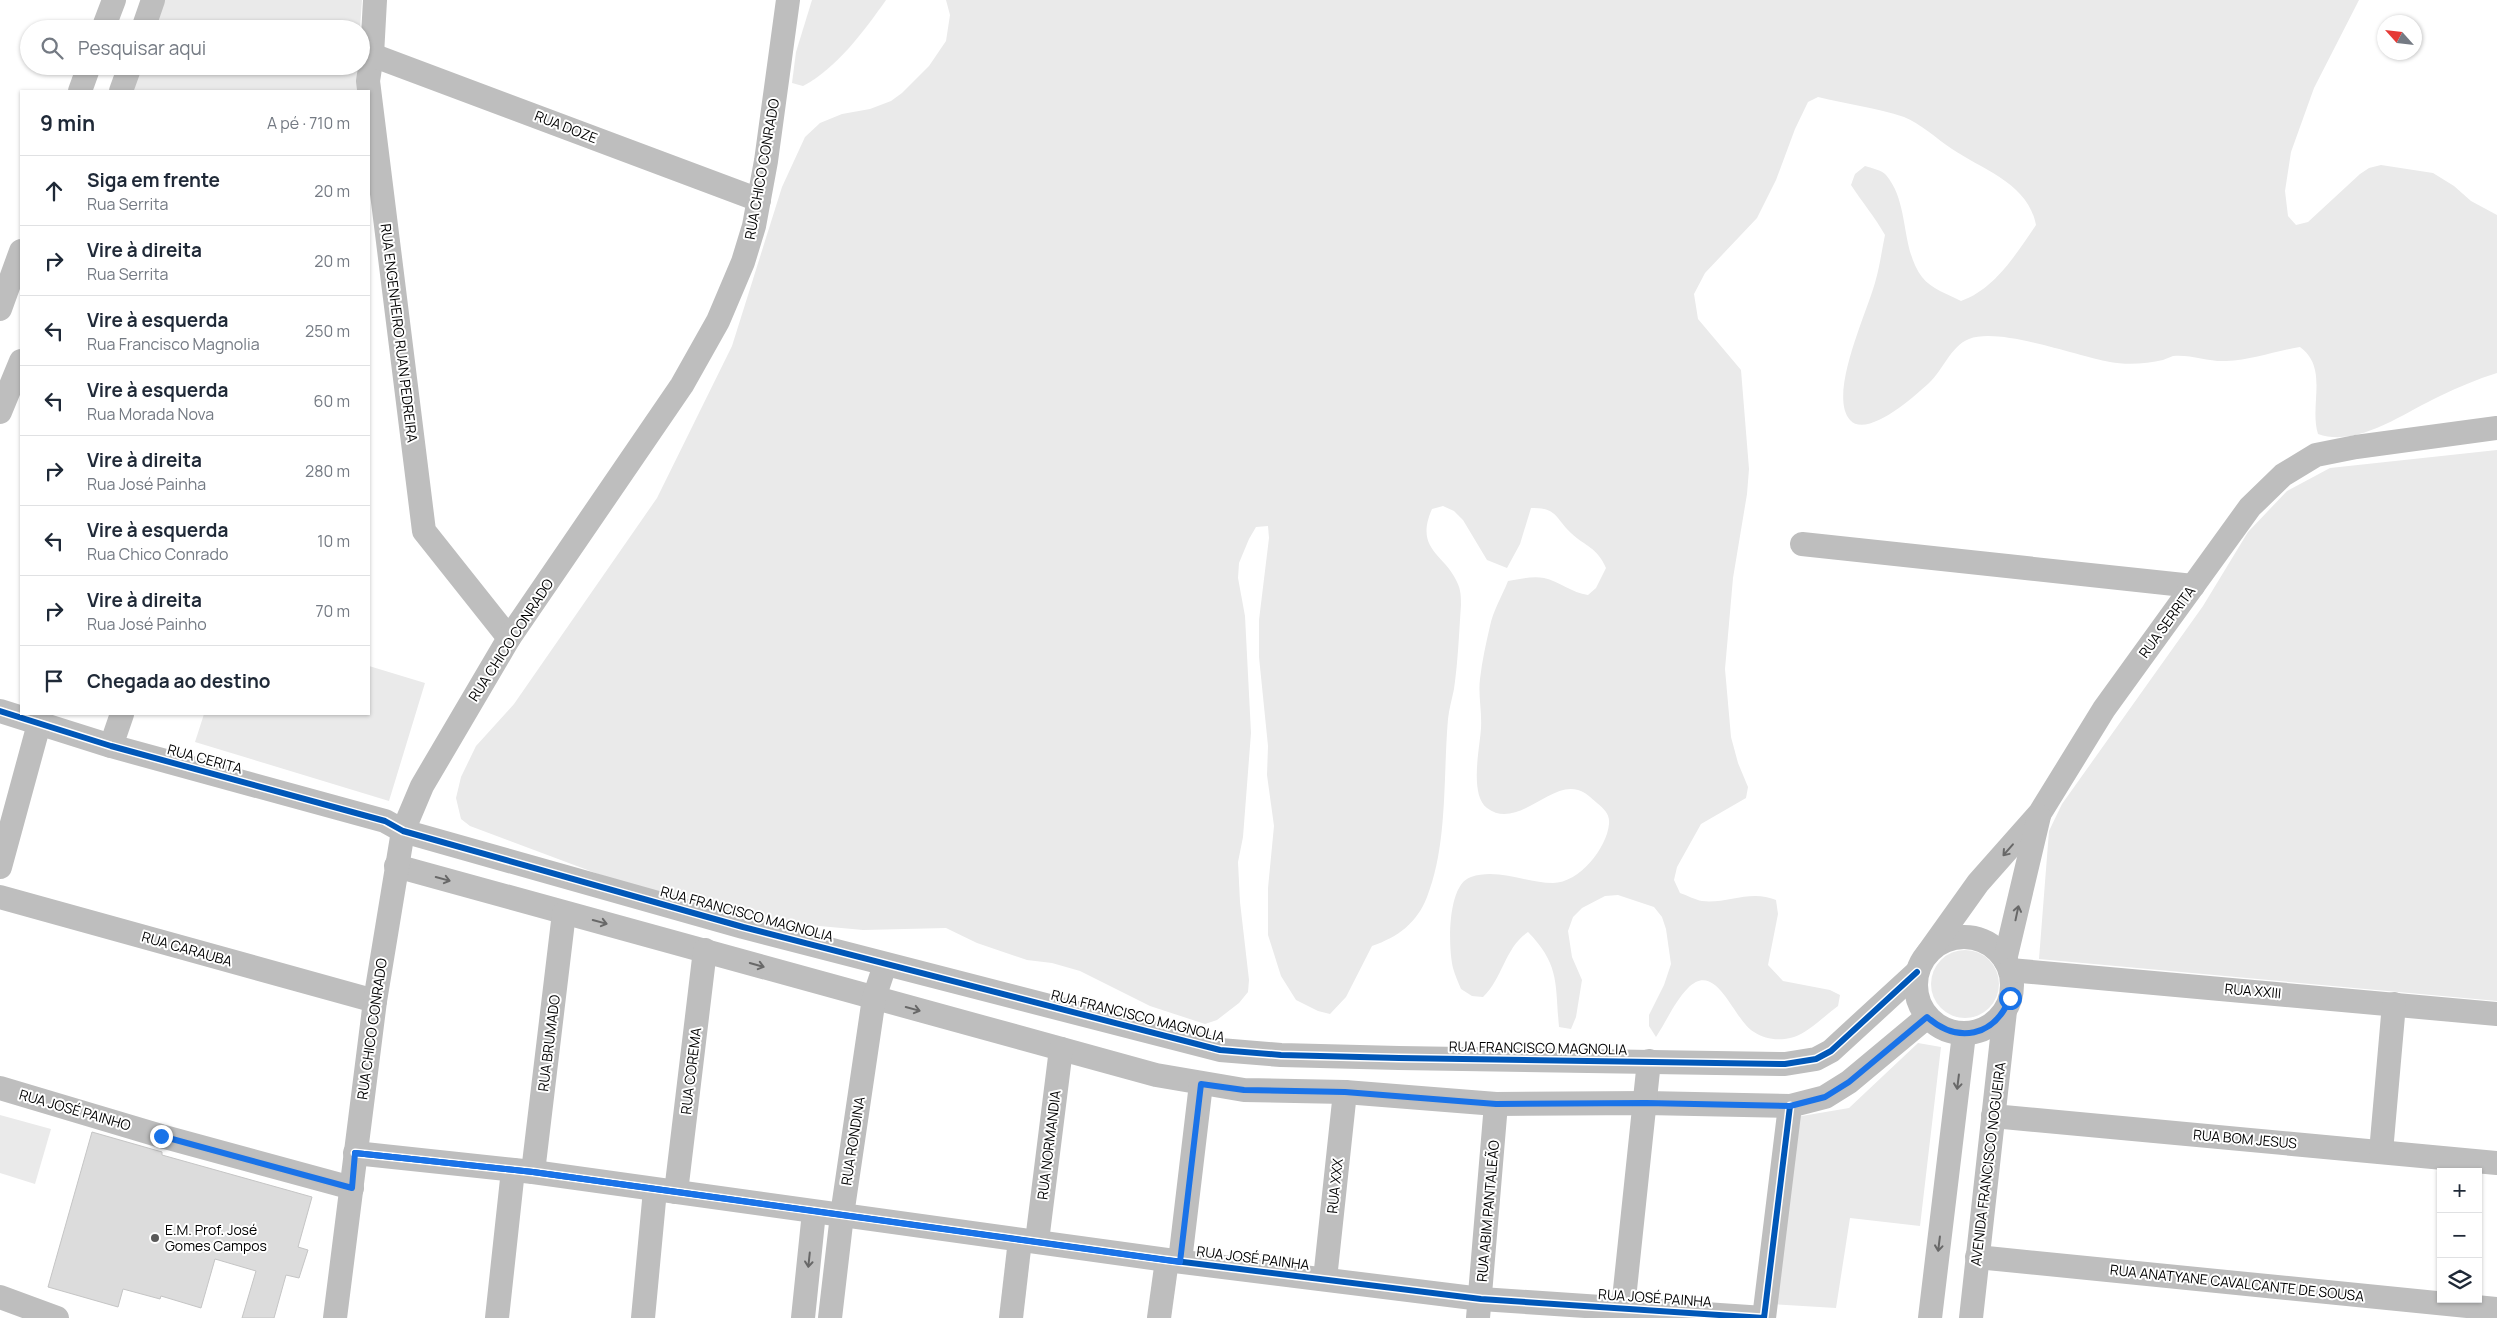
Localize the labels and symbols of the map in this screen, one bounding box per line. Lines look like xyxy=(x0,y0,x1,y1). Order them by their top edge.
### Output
north arrow xyxy=(2377,15,2422,60)
street label: RUA CHICO CONRADO xyxy=(740,97,783,241)
street label: RUA DOZE xyxy=(532,106,600,147)
street label: RUA ENGENHEIRO RUAN PEDREIRA xyxy=(377,222,422,444)
street label: RUA CHICO CONRADO xyxy=(464,575,557,705)
street label: RUA SERRITA xyxy=(2134,582,2199,661)
street label: RUA CERITA xyxy=(166,739,245,778)
one-way arrow xyxy=(2002,843,2013,856)
one-way arrow xyxy=(435,875,451,885)
street label: RUA FRANCISCO MAGNOLIA xyxy=(659,881,836,946)
one-way arrow xyxy=(2013,905,2023,921)
one-way arrow xyxy=(592,918,608,928)
street label: RUA CARAUBA xyxy=(140,927,235,971)
street label: RUA CHICO CONRADO xyxy=(352,957,391,1101)
one-way arrow xyxy=(748,960,764,970)
street label: RUA XXIII xyxy=(2224,979,2282,1002)
street label: RUA FRANCISCO MAGNOLIA xyxy=(1049,985,1227,1046)
route start xyxy=(1999,987,2022,1010)
street label: RUA BRUMADO xyxy=(533,993,564,1092)
one-way arrow xyxy=(905,1005,921,1014)
street label: RUA COREMA xyxy=(676,1026,705,1116)
street label: RUA FRANCISCO MAGNOLIA xyxy=(1449,1036,1627,1059)
street label: AVENIDA FRANCISCO NOGUEIRA xyxy=(1966,1061,2009,1267)
one-way arrow xyxy=(1953,1074,1963,1090)
street label: RUA JOSÉ PAINHO xyxy=(17,1085,133,1135)
street label: RUA NORMANDIA xyxy=(1032,1089,1065,1201)
street label: RUA RONDINA xyxy=(836,1095,869,1187)
route end xyxy=(150,1125,173,1148)
street label: RUA BOM JESUS xyxy=(2192,1125,2298,1153)
street label: RUA ABIM PANTALEÃO xyxy=(1472,1139,1503,1283)
street label: RUA XXX xyxy=(1322,1157,1347,1214)
place label: E.M. Prof. José Gomes Campos xyxy=(165,1220,267,1255)
marker: E.M. Prof. José Gomes Campos xyxy=(149,1232,161,1244)
one-way arrow xyxy=(1934,1235,1944,1251)
street label: RUA JOSÉ PAINHA xyxy=(1195,1241,1311,1274)
one-way arrow xyxy=(805,1252,814,1268)
street label: RUA ANATYANE CAVALCANTE DE SOUSA xyxy=(2109,1260,2365,1305)
street label: RUA JOSÉ PAINHA xyxy=(1598,1284,1713,1311)

